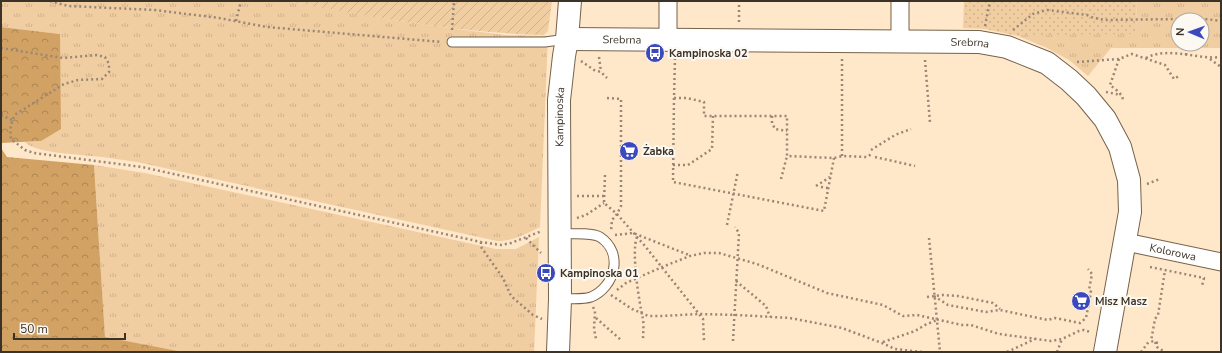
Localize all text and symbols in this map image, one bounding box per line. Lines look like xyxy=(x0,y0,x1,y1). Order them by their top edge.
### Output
north arrow xyxy=(1170,12,1210,52)
text: N xyxy=(1173,27,1188,36)
street label: Srebrna xyxy=(602,32,642,47)
street label: Srebrna xyxy=(950,34,991,51)
bus stop icon: Kampinoska 02 xyxy=(644,42,666,64)
place label: Kampinoska 02 xyxy=(669,46,748,61)
street label: Kampinoska xyxy=(551,86,568,147)
supermarket icon: Żabka xyxy=(618,140,640,162)
place label: Żabka xyxy=(643,143,674,159)
street label: Kolorowa xyxy=(1148,240,1198,264)
bus stop icon: Kampinoska 01 xyxy=(535,262,557,284)
place label: Kampinoska 01 xyxy=(560,266,639,281)
supermarket icon: Misz Masz xyxy=(1070,290,1092,312)
place label: Misz Masz xyxy=(1095,294,1147,309)
scale bar xyxy=(14,315,125,341)
text: 50 m xyxy=(20,321,48,337)

